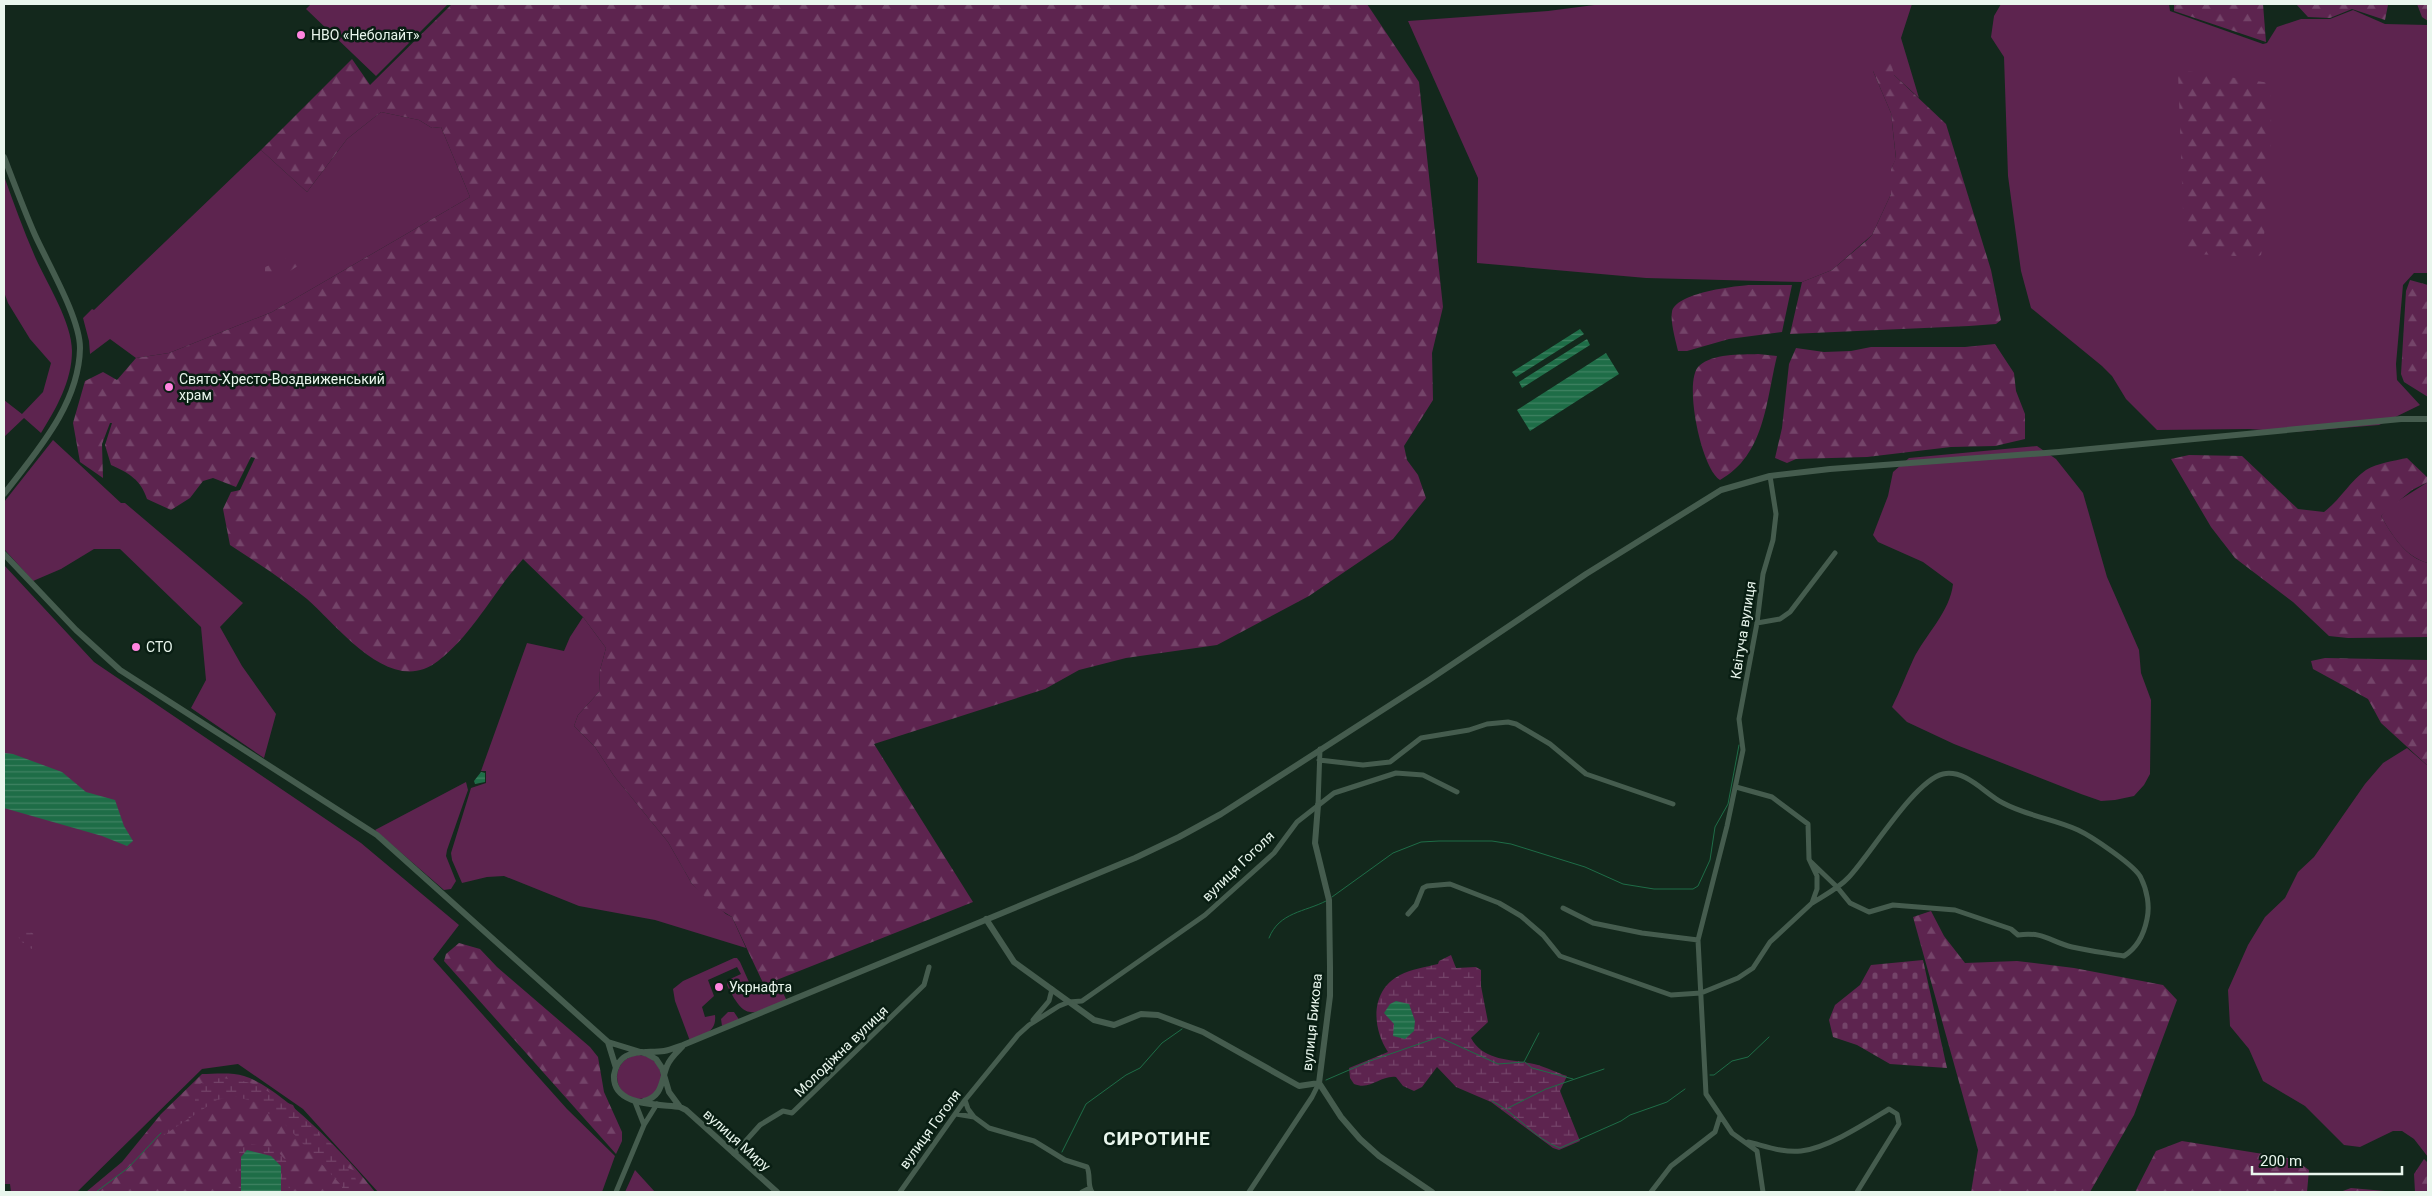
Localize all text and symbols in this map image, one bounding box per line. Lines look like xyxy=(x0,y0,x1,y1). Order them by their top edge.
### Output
place label: НВО «Неболайт» xyxy=(311,27,420,43)
marker: НВО «Неболайт» xyxy=(295,29,307,41)
place label: Свято-Хресто-Воздвиженський храм xyxy=(179,371,385,403)
marker: Свято-Хресто-Воздвиженський храм xyxy=(163,381,175,393)
street label: Квітуча вулиця xyxy=(1727,580,1759,680)
place label: СТО xyxy=(146,639,173,655)
marker: СТО xyxy=(130,641,142,653)
street label: вулиця Гоголя xyxy=(1199,828,1277,904)
street label: вулиця Бикова xyxy=(1299,972,1325,1072)
place label: Укрнафта xyxy=(729,979,792,995)
marker: Укрнафта xyxy=(713,981,725,993)
street label: Молодіжна вулиця xyxy=(791,1002,891,1100)
street label: вулиця Гоголя xyxy=(896,1086,964,1172)
street label: вулиця Миру xyxy=(700,1106,774,1175)
district label: СИРОТИНЕ xyxy=(1103,1127,1211,1150)
scale bar xyxy=(2252,1144,2402,1176)
text: 200 m xyxy=(2260,1152,2302,1170)

